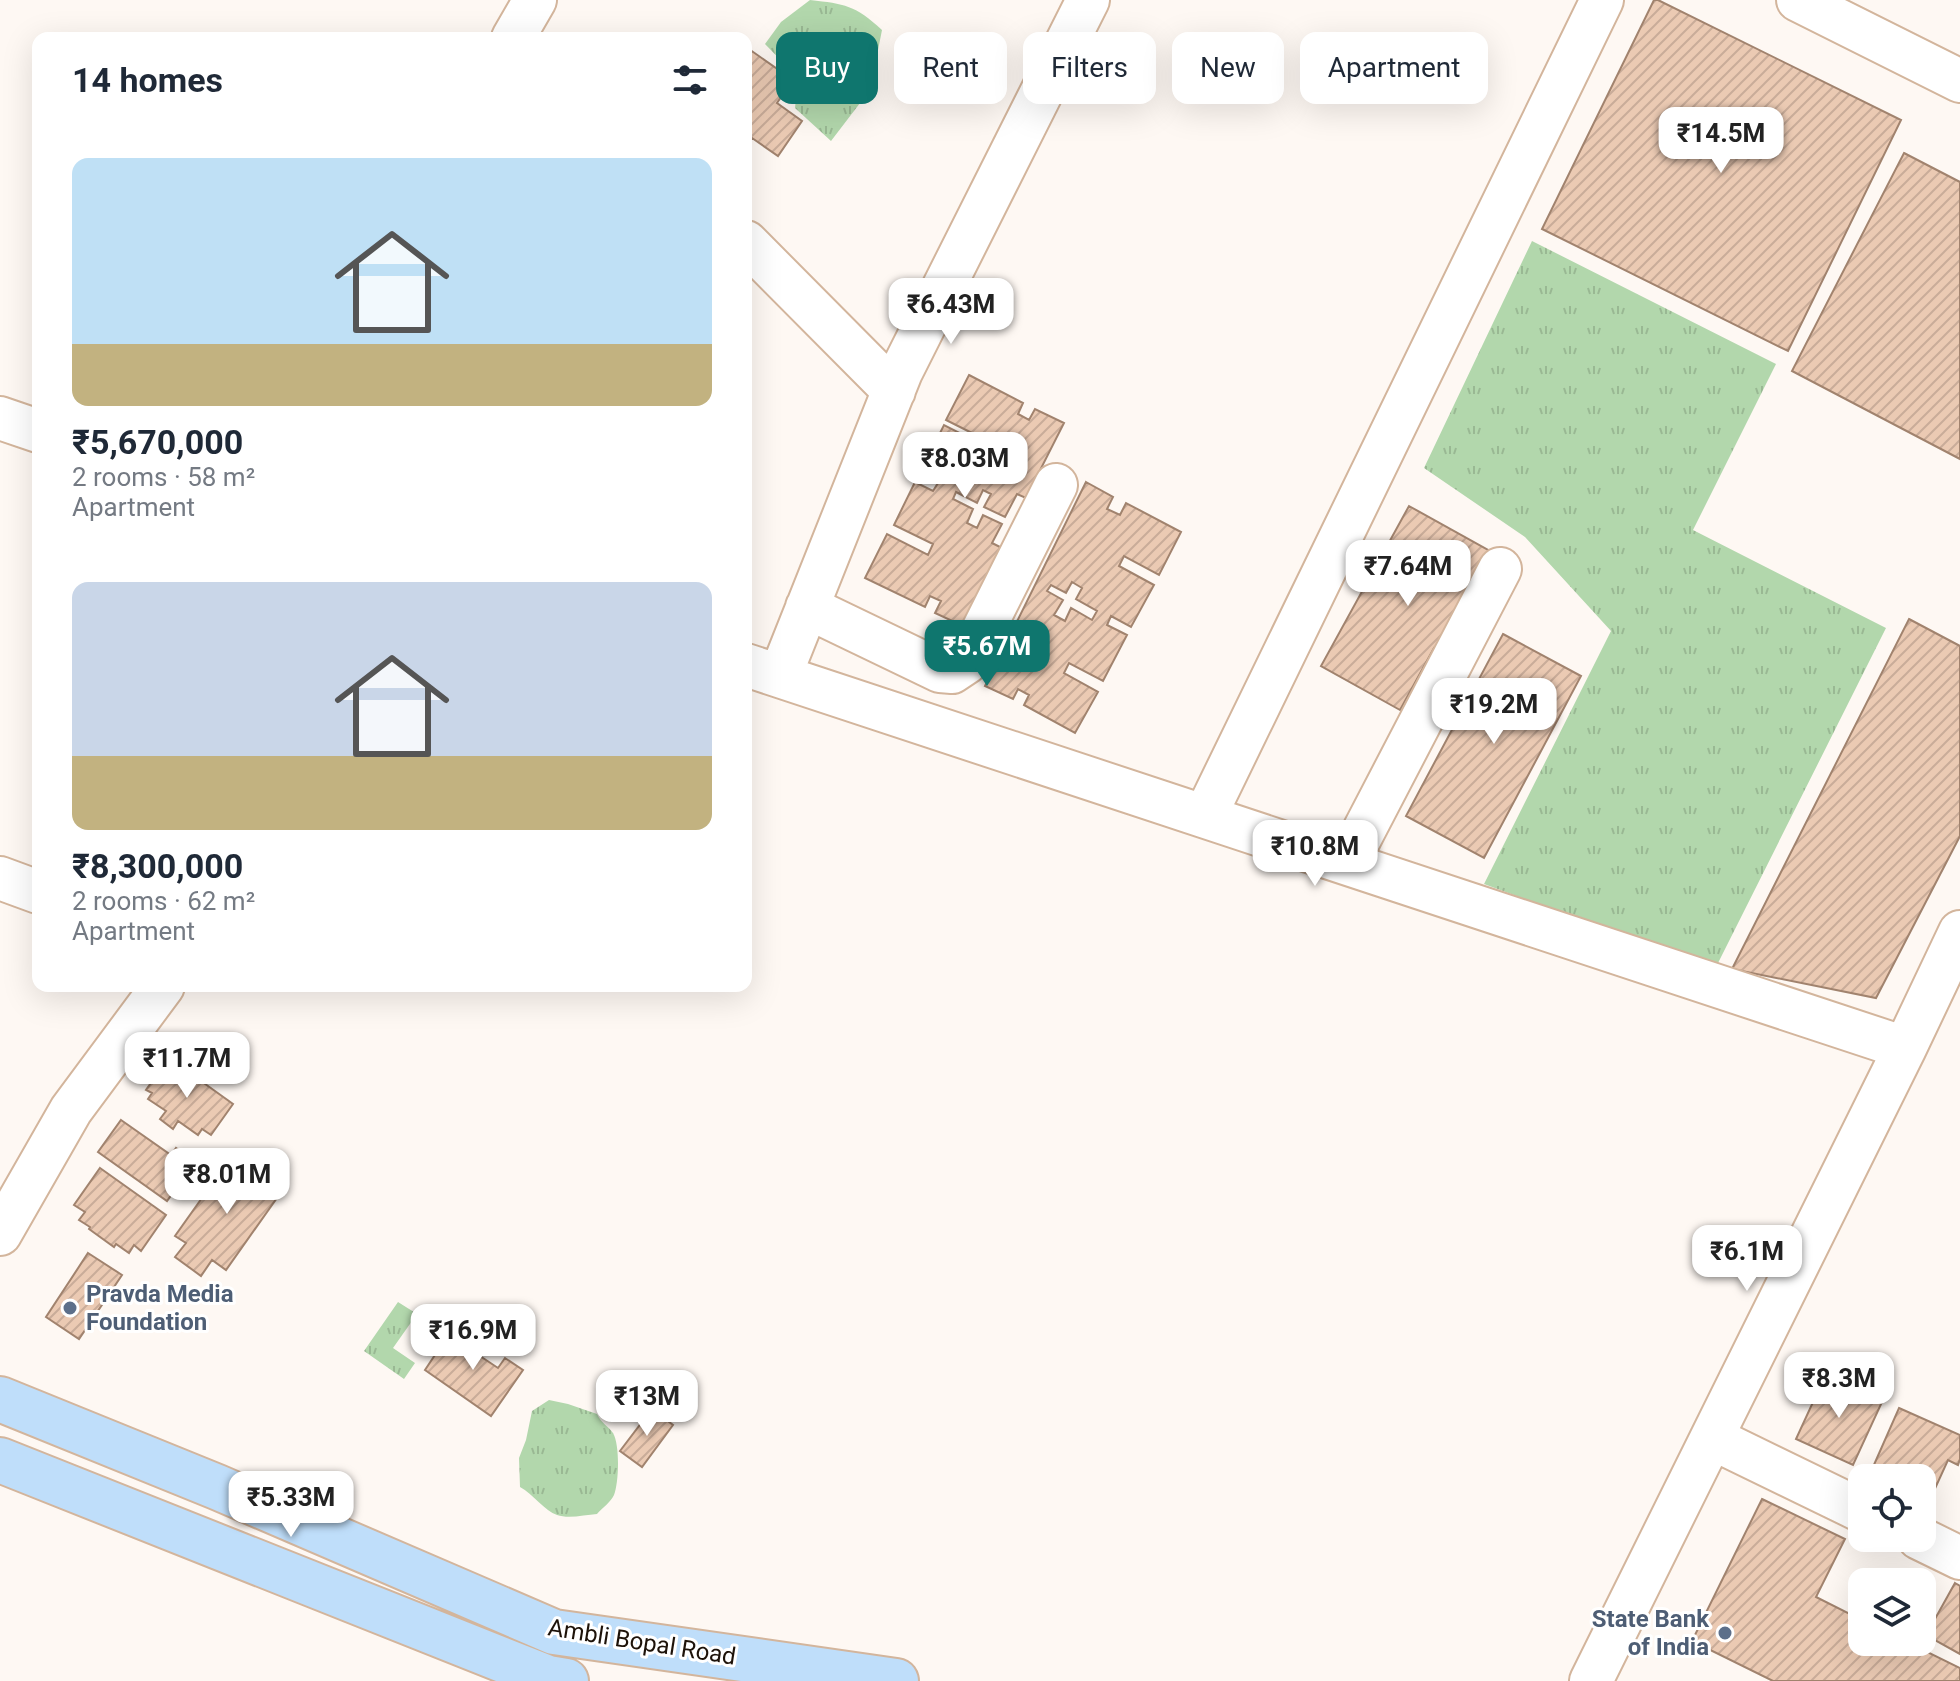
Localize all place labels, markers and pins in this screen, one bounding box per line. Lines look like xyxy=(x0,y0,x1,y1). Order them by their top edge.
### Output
pin: ₹14.5M xyxy=(1656,107,1786,175)
pin: ₹6.43M xyxy=(886,278,1016,346)
pin: ₹8.03M xyxy=(900,432,1030,500)
pin: ₹7.64M xyxy=(1343,540,1473,608)
pin: ₹5.67M xyxy=(922,620,1052,688)
pin: ₹19.2M xyxy=(1429,678,1559,746)
pin: ₹10.8M xyxy=(1250,820,1380,888)
pin: ₹11.7M xyxy=(122,1032,252,1100)
pin: ₹8.01M xyxy=(162,1148,292,1216)
pin: ₹6.1M xyxy=(1691,1225,1803,1293)
place label: Pravda Media Foundation xyxy=(86,1280,234,1336)
marker: Pravda Media Foundation xyxy=(61,1299,79,1317)
pin: ₹16.9M xyxy=(408,1304,538,1372)
pin: ₹8.3M xyxy=(1783,1352,1895,1420)
pin: ₹13M xyxy=(600,1370,694,1438)
pin: ₹5.33M xyxy=(226,1471,356,1539)
place label: State Bank of India xyxy=(1592,1605,1710,1661)
marker: State Bank of India xyxy=(1716,1624,1734,1642)

